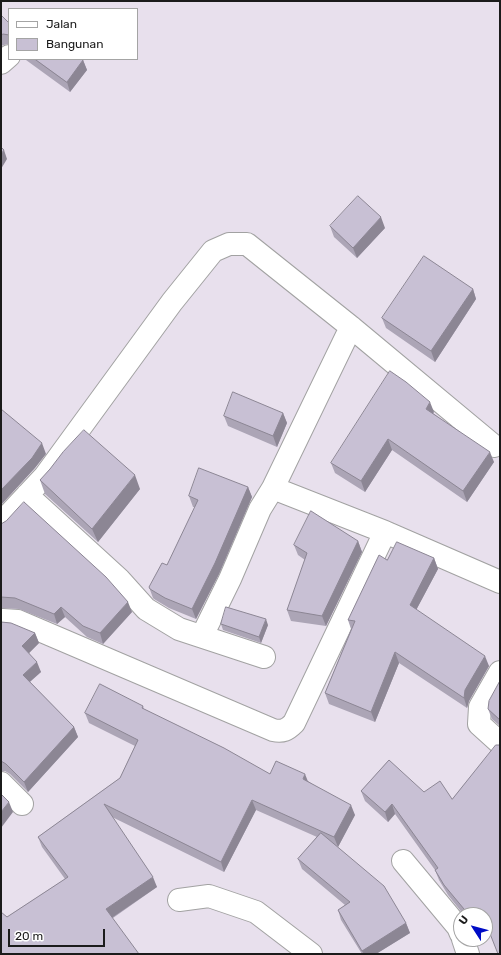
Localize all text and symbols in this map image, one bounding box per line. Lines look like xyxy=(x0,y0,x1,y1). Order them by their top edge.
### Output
legend xyxy=(8,8,138,60)
text: Jalan xyxy=(46,17,77,31)
text: Bangunan xyxy=(46,37,103,51)
north arrow xyxy=(453,907,493,947)
text: U xyxy=(456,913,471,927)
scale bar xyxy=(10,921,107,947)
text: 20 m xyxy=(15,929,43,943)

